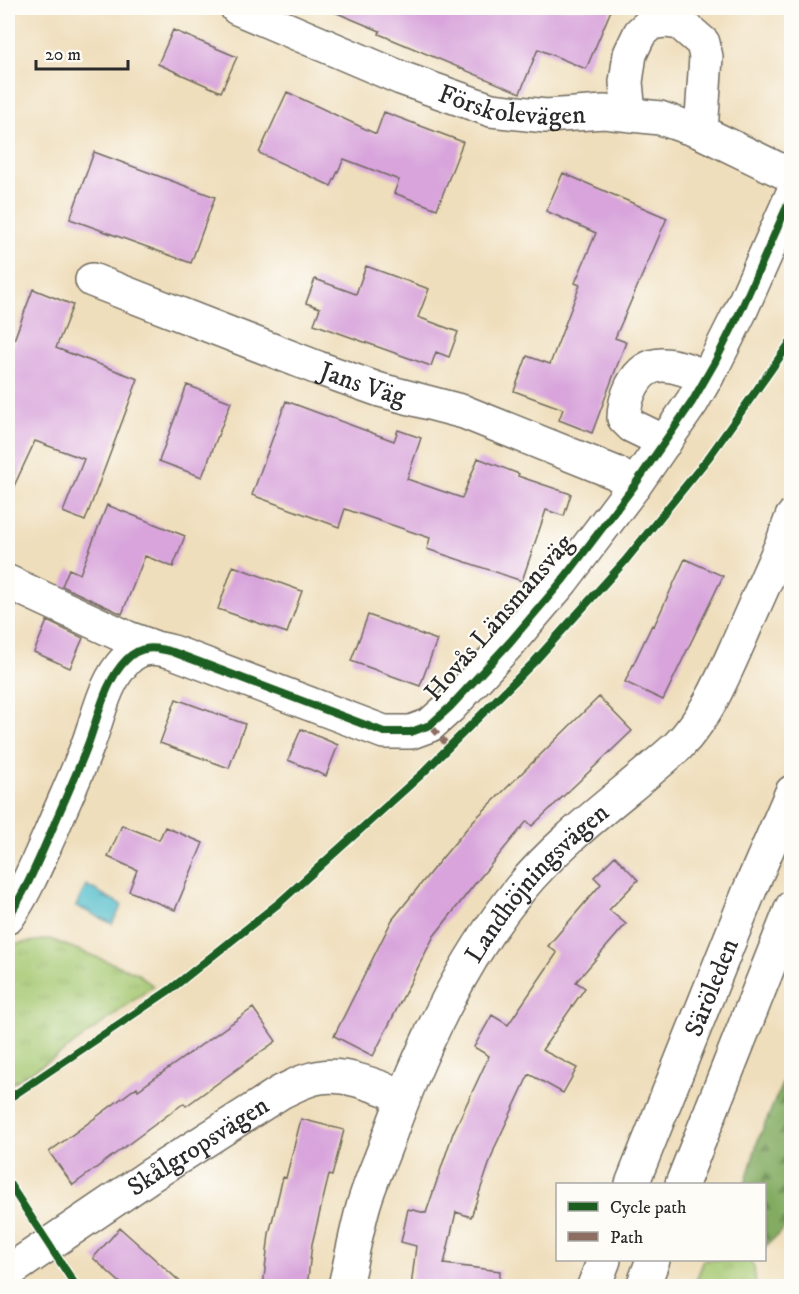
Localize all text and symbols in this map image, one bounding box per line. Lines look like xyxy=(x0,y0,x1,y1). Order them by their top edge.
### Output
scale bar xyxy=(36,33,128,71)
text: 20 m xyxy=(45,44,81,66)
street label: Förskolevägen xyxy=(434,78,587,134)
street label: Jans Väg xyxy=(313,354,409,414)
street label: Hovås Länsmansväg xyxy=(418,527,581,708)
street label: Landhöjningsvägen xyxy=(458,796,616,969)
street label: Säröleden xyxy=(678,934,747,1042)
street label: Skålgropsvägen xyxy=(121,1089,276,1204)
legend xyxy=(556,1183,766,1261)
text: Cycle path xyxy=(610,1197,687,1219)
text: Path xyxy=(610,1227,644,1249)

